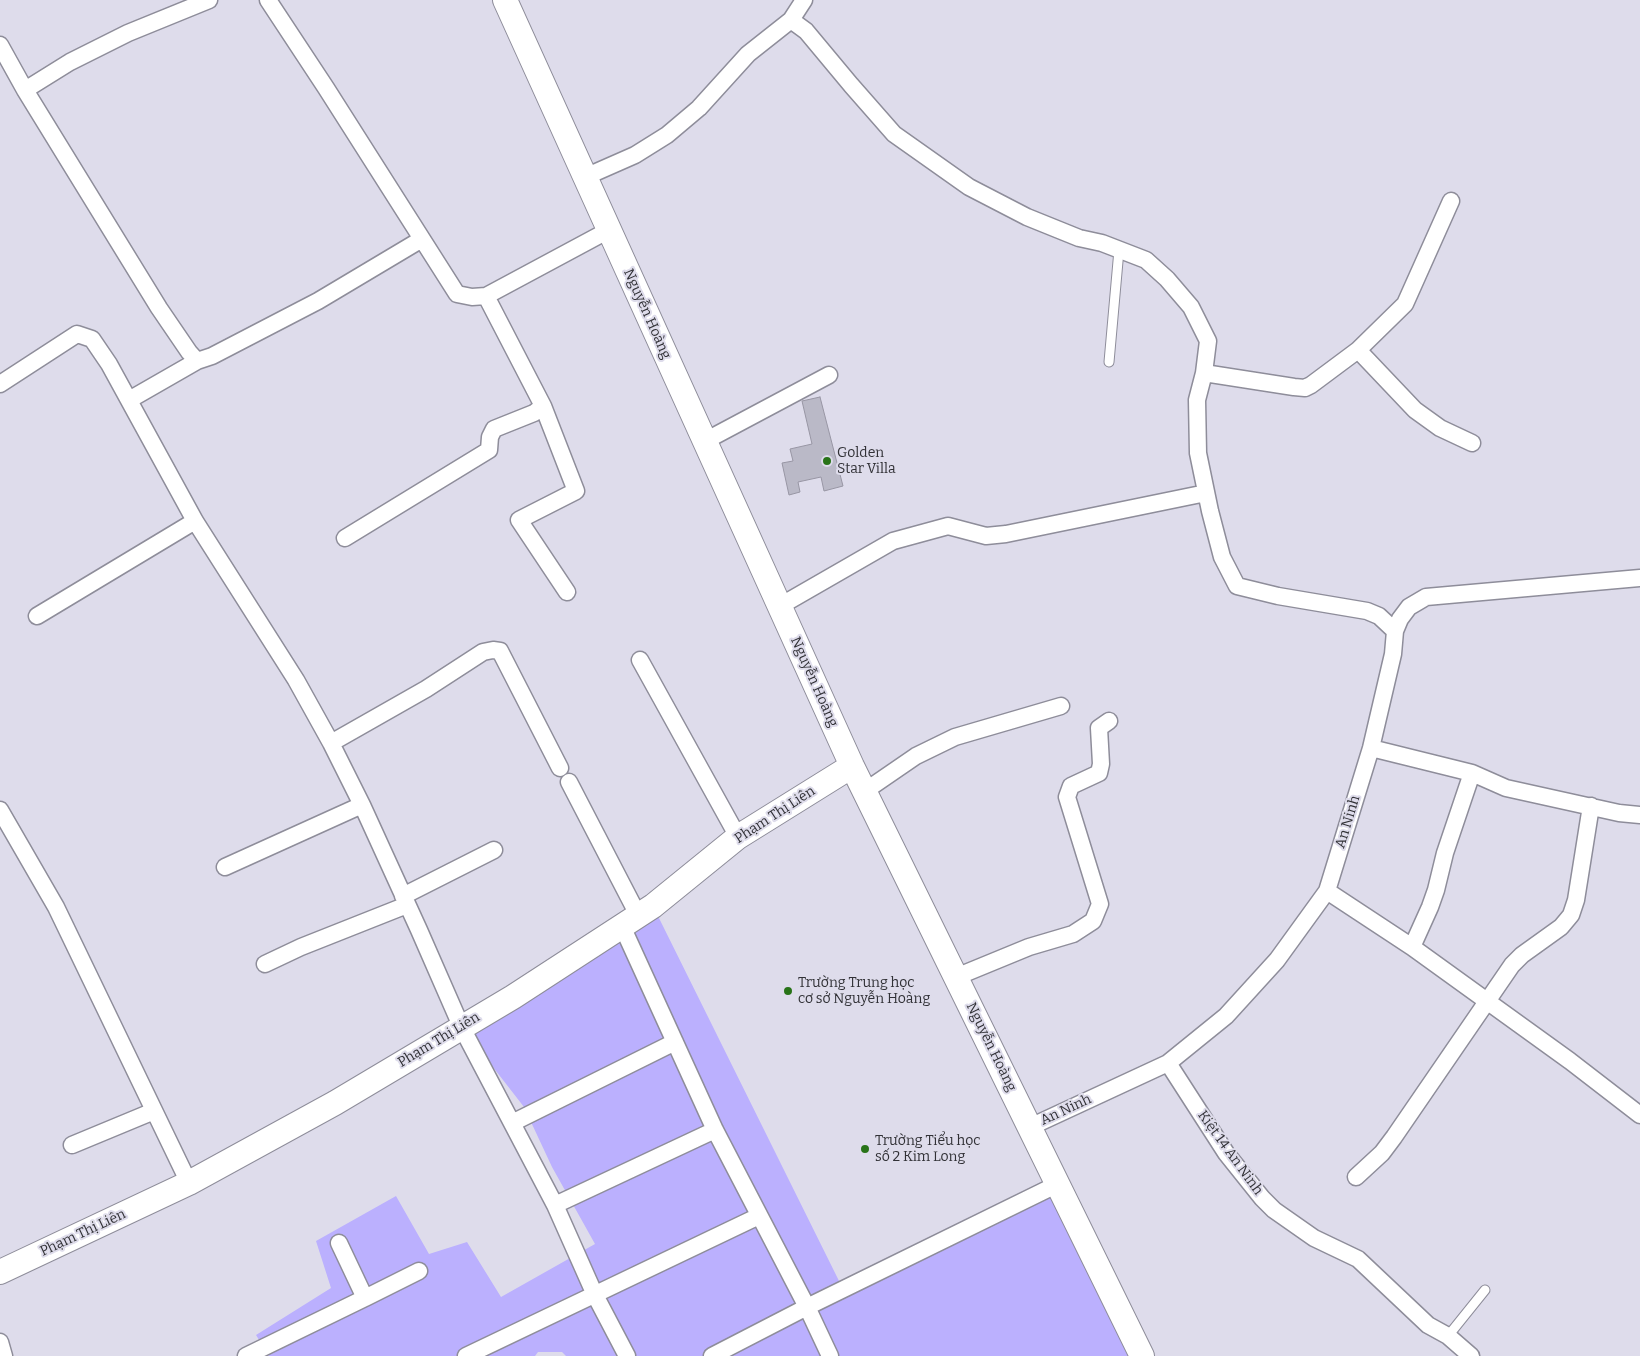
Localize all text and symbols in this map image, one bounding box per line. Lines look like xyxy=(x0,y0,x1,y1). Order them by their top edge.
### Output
street label: Nguyễn Hoàng xyxy=(620,266,674,362)
place label: Golden Star Villa xyxy=(837,445,896,478)
marker: Golden Star Villa xyxy=(821,455,833,467)
street label: Nguyễn Hoàng xyxy=(787,634,841,730)
street label: Phạm Thị Liên xyxy=(732,783,818,847)
street label: An Ninh xyxy=(1332,794,1364,850)
place label: Trường Trung học cơ sở Nguyễn Hoàng xyxy=(798,975,930,1008)
marker: Trường Trung học cơ sở Nguyễn Hoàng xyxy=(782,985,794,997)
street label: Nguyễn Hoàng xyxy=(962,1000,1020,1094)
street label: Phạm Thị Liên xyxy=(395,1009,483,1071)
street label: An Ninh xyxy=(1038,1091,1094,1129)
street label: Kiệt 14 An Ninh xyxy=(1194,1108,1266,1198)
place label: Trường Tiểu học số 2 Kim Long xyxy=(875,1133,981,1166)
marker: Trường Tiểu học số 2 Kim Long xyxy=(859,1143,871,1155)
street label: Phạm Thị Liên xyxy=(37,1206,129,1260)

